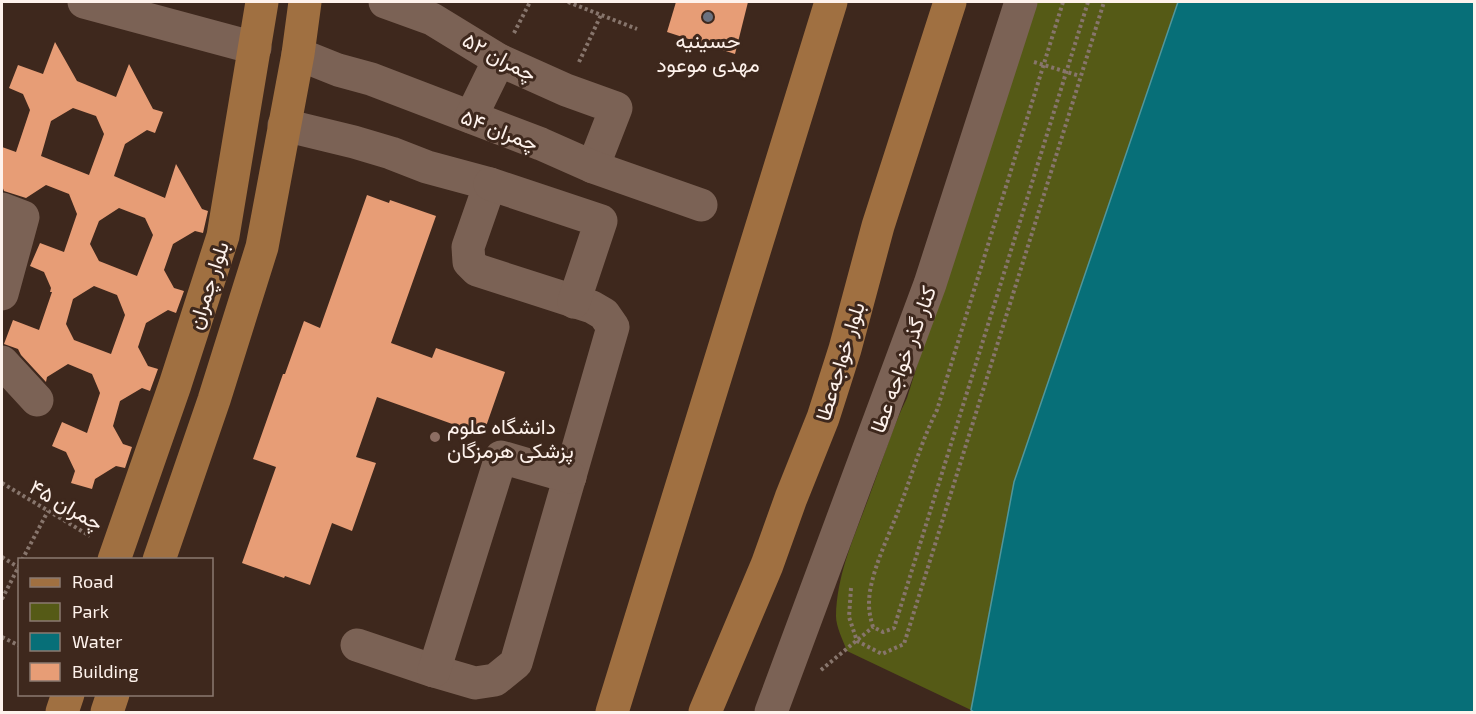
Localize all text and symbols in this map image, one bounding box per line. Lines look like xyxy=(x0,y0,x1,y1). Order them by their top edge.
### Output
marker: حسینیه مهدی موعود xyxy=(701,10,715,24)
street label: چمران ۵۲ xyxy=(457,26,541,88)
place label: حسینیه مهدی موعود xyxy=(656,27,760,78)
street label: چمران ۵۴ xyxy=(457,103,542,158)
street label: بلوار چمران xyxy=(181,238,236,333)
street label: کنار گذر خواجه عطا xyxy=(864,282,942,437)
street label: بلوار خواجه‌عطا xyxy=(809,299,871,424)
place label: دانشگاه علوم پزشکی هرمزگان xyxy=(447,413,574,465)
marker: دانشگاه علوم پزشکی هرمزگان xyxy=(428,430,442,444)
street label: چمران ۴۵ xyxy=(24,473,108,538)
legend xyxy=(18,558,213,696)
text: Road xyxy=(72,570,113,592)
text: Park xyxy=(72,600,109,622)
text: Water xyxy=(72,630,122,652)
text: Building xyxy=(72,660,139,682)

